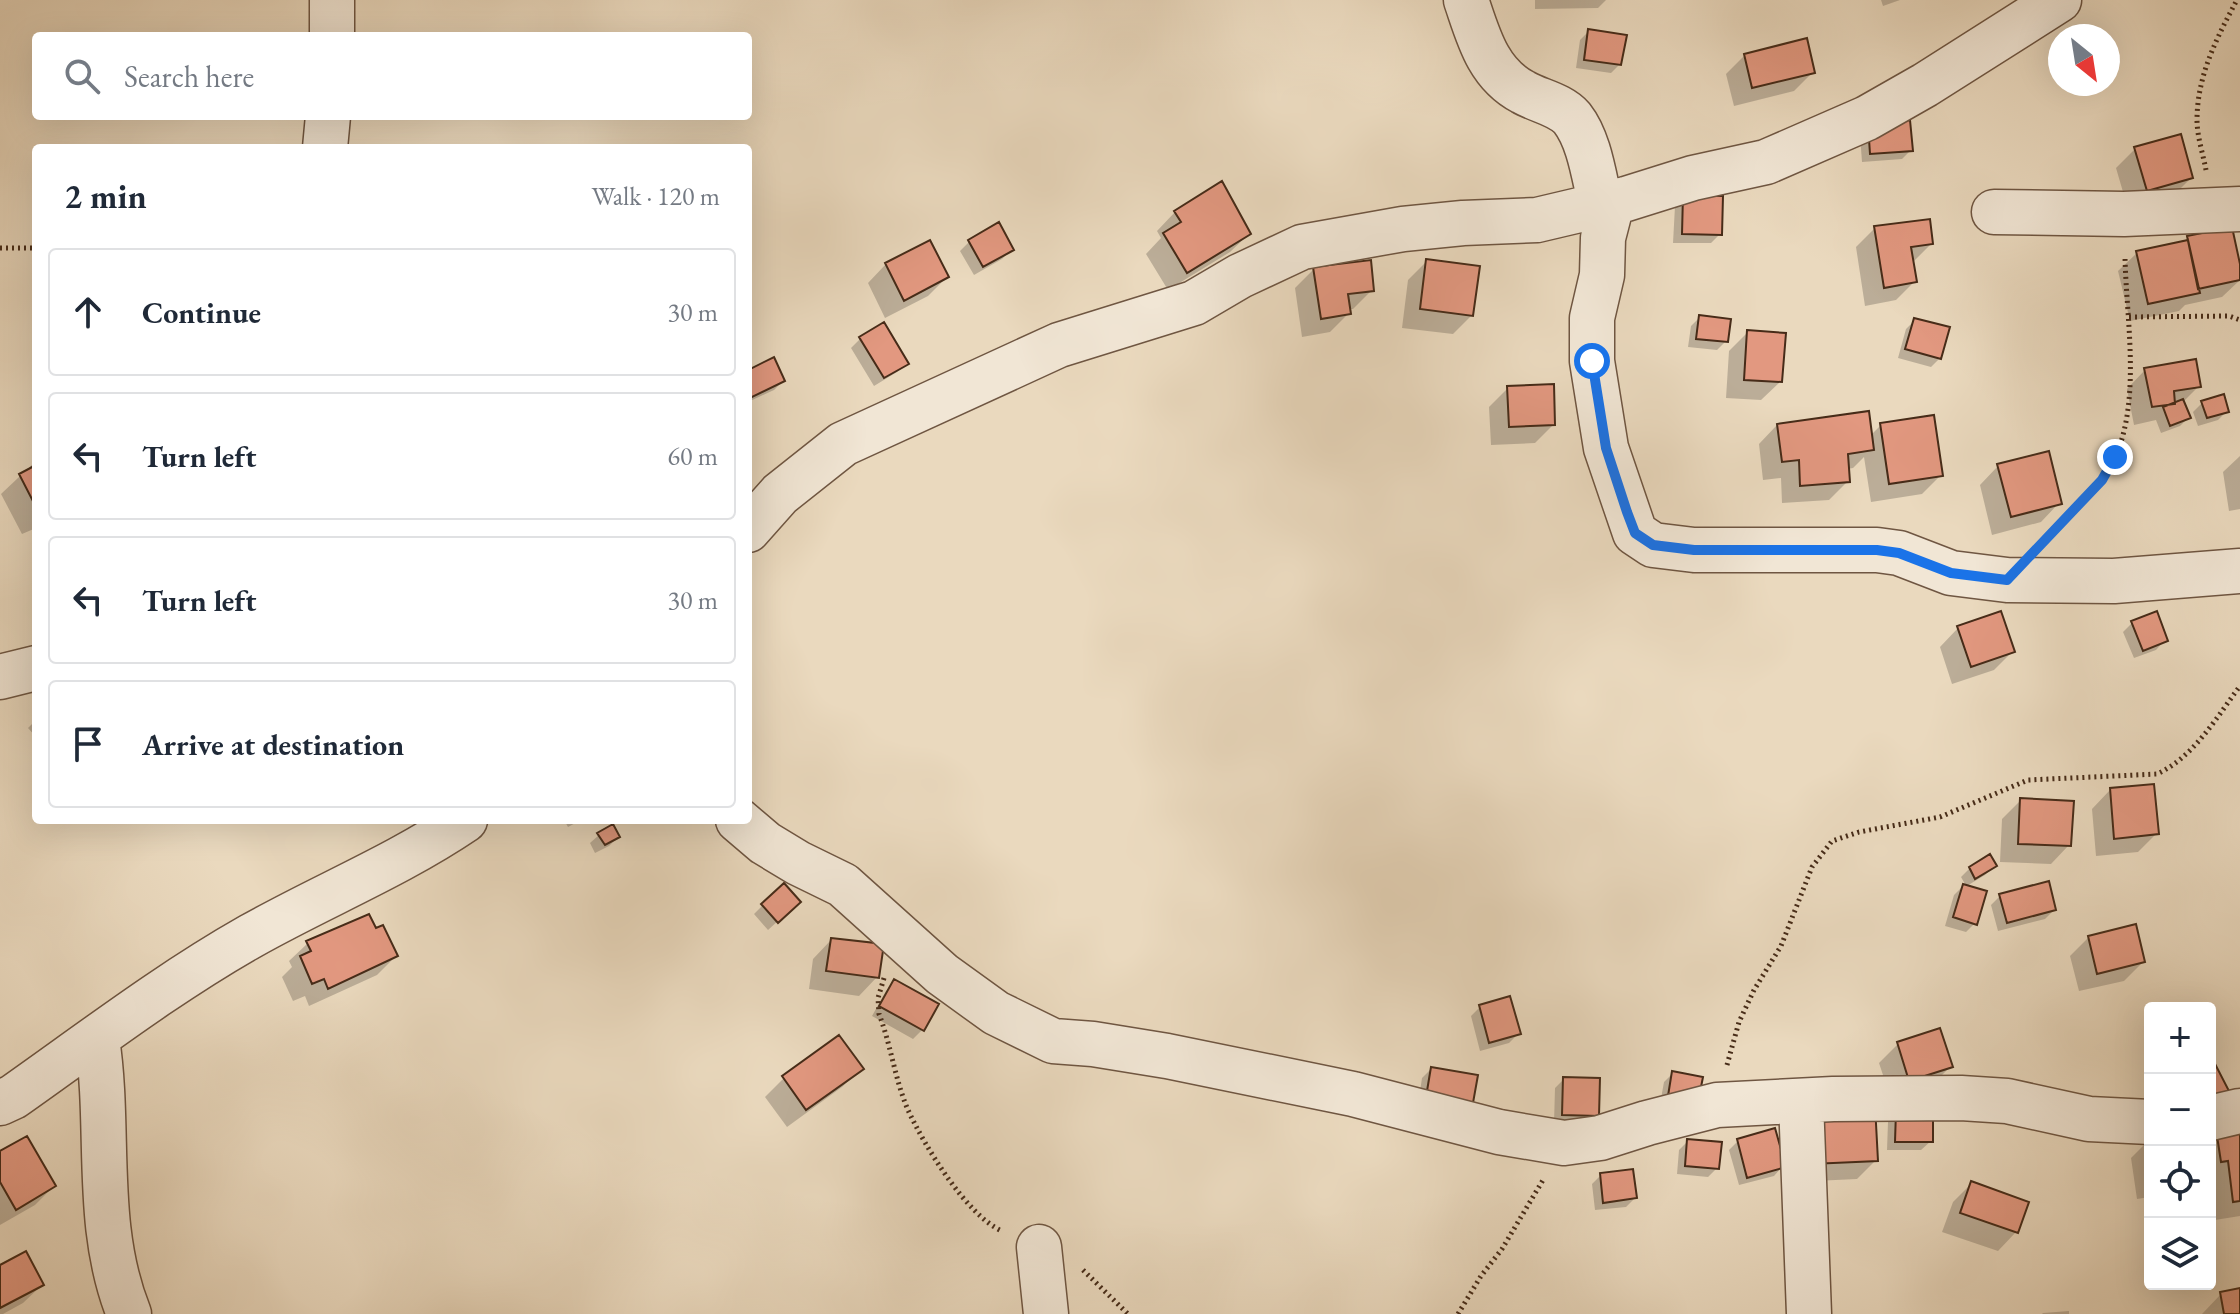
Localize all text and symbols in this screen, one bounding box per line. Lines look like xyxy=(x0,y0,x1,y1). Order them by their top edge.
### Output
north arrow xyxy=(2048,24,2120,96)
search box xyxy=(32,32,752,120)
icon: search xyxy=(60,54,104,98)
text: Search here xyxy=(124,57,254,96)
text: 2 min xyxy=(64,174,147,218)
text: Walk · 120 m xyxy=(592,179,720,213)
icon: ahead xyxy=(66,290,110,334)
text: Continue xyxy=(142,293,261,332)
text: 30 m xyxy=(668,295,718,329)
route start xyxy=(1574,343,1610,379)
icon: left xyxy=(66,434,110,478)
text: Turn left xyxy=(142,437,256,476)
text: 60 m xyxy=(668,439,718,473)
route end xyxy=(2097,439,2133,475)
icon: left xyxy=(66,578,110,622)
text: Turn left xyxy=(142,581,256,620)
text: 30 m xyxy=(668,583,718,617)
icon: arrive xyxy=(66,722,110,766)
text: Arrive at destination xyxy=(142,725,404,764)
map controls xyxy=(2144,1002,2216,1290)
button: + xyxy=(2144,1002,2216,1074)
button: − xyxy=(2144,1074,2216,1146)
button: locate xyxy=(2144,1146,2216,1218)
button: layers xyxy=(2144,1218,2216,1290)

